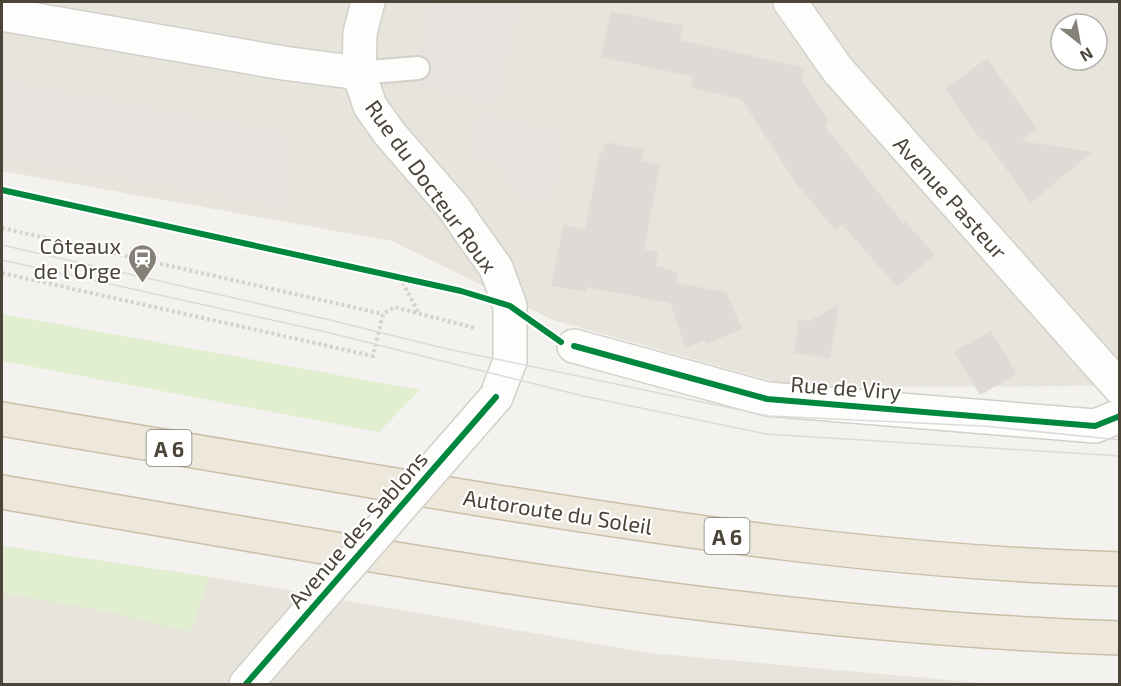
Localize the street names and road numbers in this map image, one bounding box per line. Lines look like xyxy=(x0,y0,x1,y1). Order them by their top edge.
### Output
street label: Rue du Docteur Roux xyxy=(361,95,504,278)
street label: Avenue Pasteur xyxy=(889,130,1013,264)
street label: Rue de Viry xyxy=(790,370,903,404)
road number: A 6 xyxy=(146,430,192,466)
street label: Avenue des Sablons xyxy=(282,445,432,613)
street label: Autoroute du Soleil xyxy=(462,483,655,539)
road number: A 6 xyxy=(704,518,750,554)

